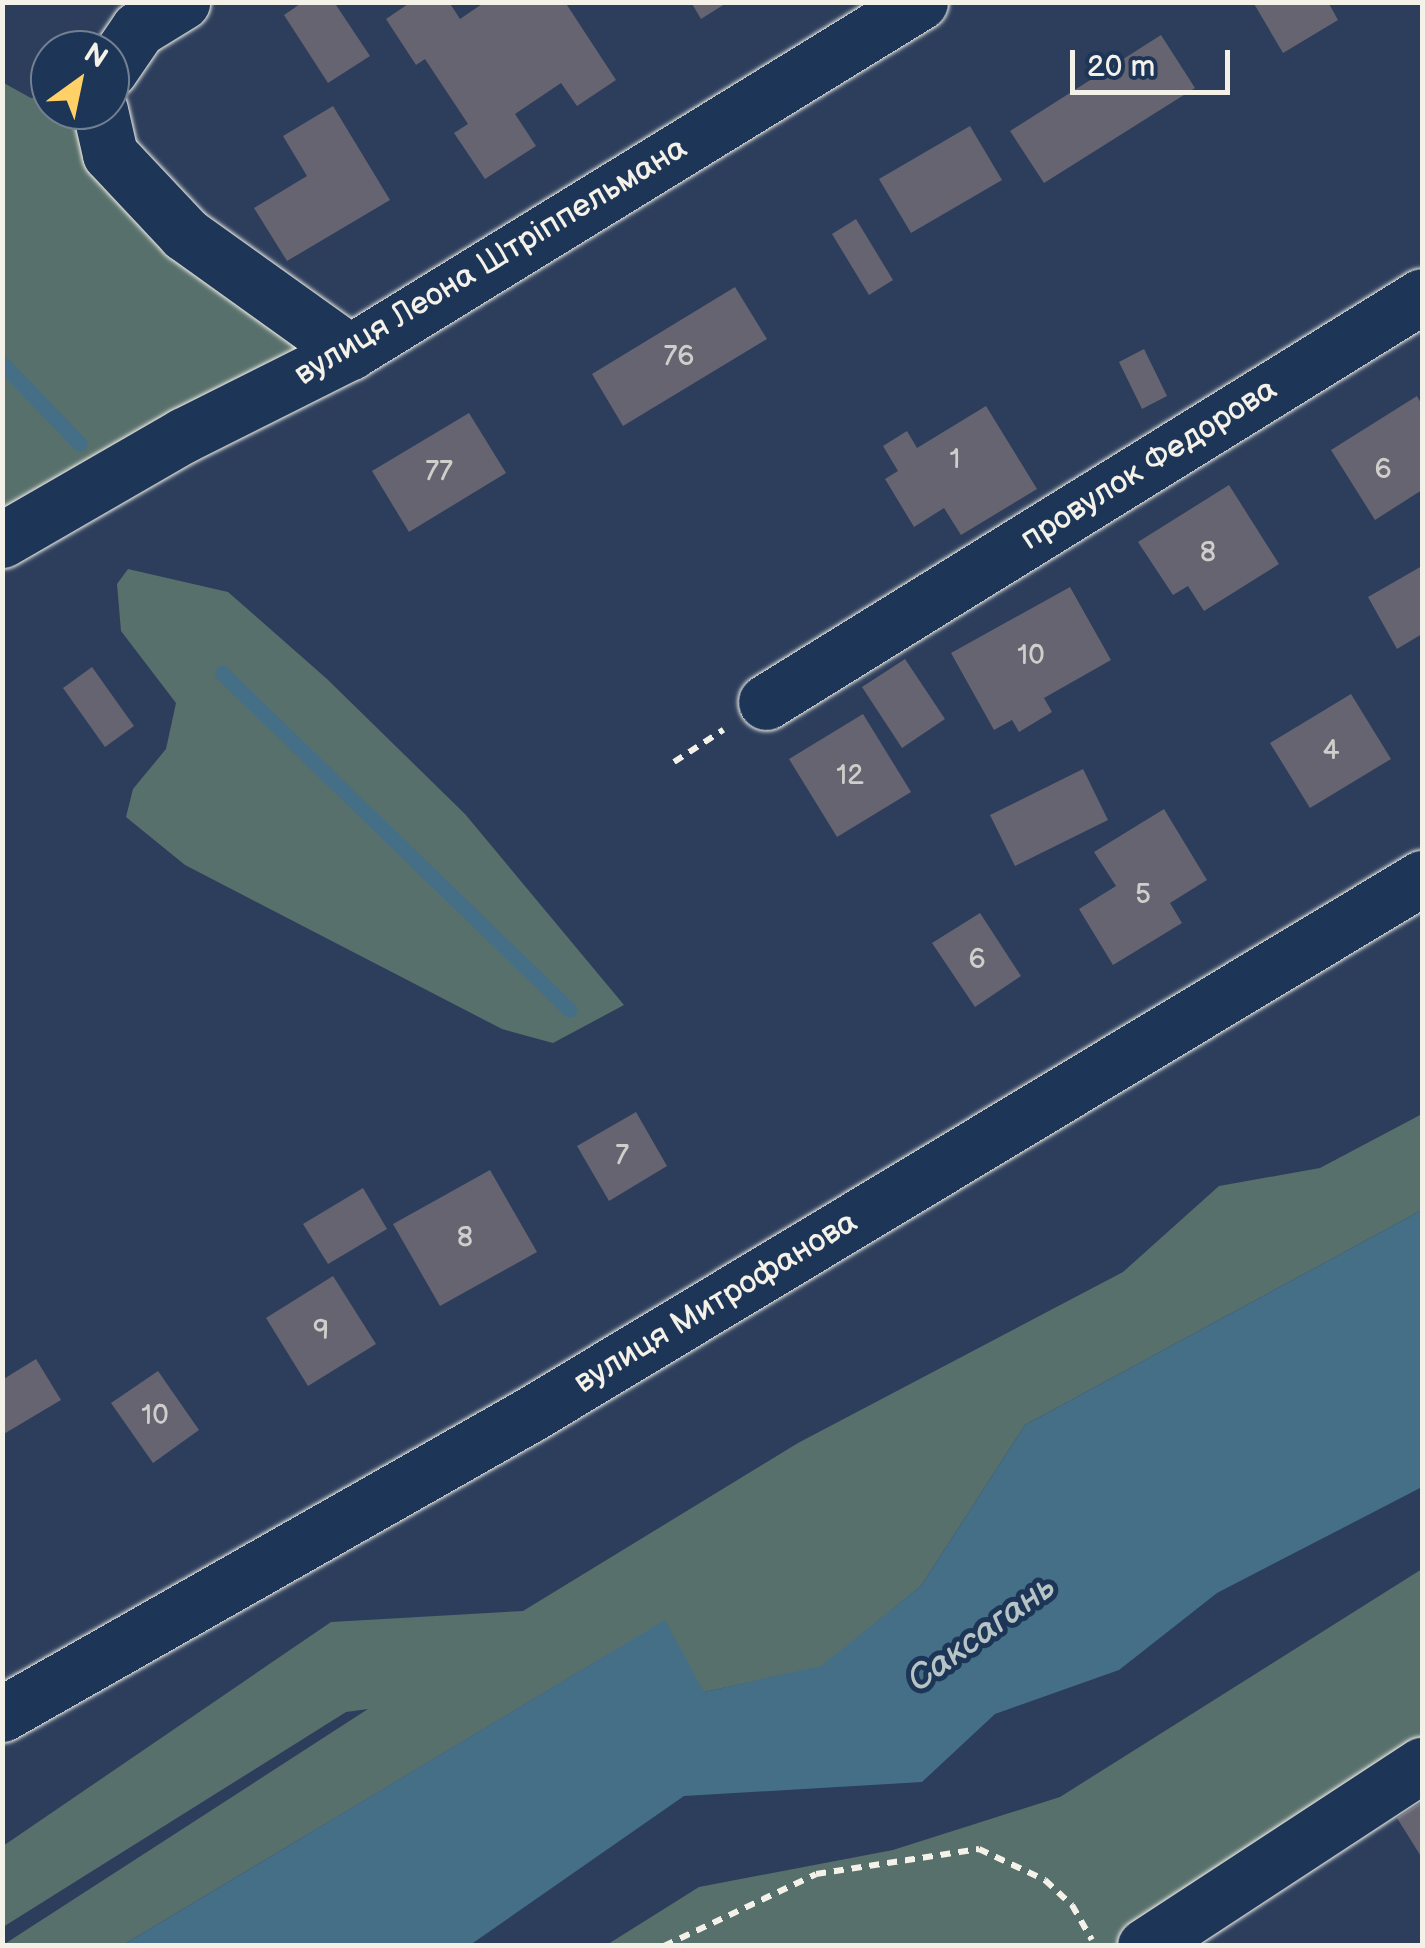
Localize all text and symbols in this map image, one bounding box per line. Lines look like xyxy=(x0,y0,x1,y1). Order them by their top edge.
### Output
north arrow xyxy=(30,30,130,130)
scale bar xyxy=(1075,30,1235,92)
text: N xyxy=(78,37,113,76)
text: 20 m xyxy=(1087,49,1155,85)
street label: вулиця Леона Штріппельмана xyxy=(288,129,694,395)
house number: 76 xyxy=(664,340,694,374)
street label: провулок Федорова xyxy=(1014,371,1284,559)
house number: 1 xyxy=(950,443,960,477)
house number: 6 xyxy=(1374,453,1392,487)
house number: 77 xyxy=(425,455,453,489)
house number: 8 xyxy=(1200,536,1216,570)
house number: 10 xyxy=(1017,639,1045,673)
house number: 4 xyxy=(1322,734,1340,768)
house number: 12 xyxy=(836,759,864,793)
house number: 5 xyxy=(1135,878,1151,912)
house number: 6 xyxy=(968,943,986,977)
house number: 7 xyxy=(615,1139,629,1173)
street label: вулиця Митрофанова xyxy=(568,1203,864,1403)
house number: 8 xyxy=(457,1221,473,1255)
house number: 9 xyxy=(313,1314,329,1348)
house number: 10 xyxy=(141,1399,169,1433)
water label: Саксагань xyxy=(900,1566,1064,1702)

